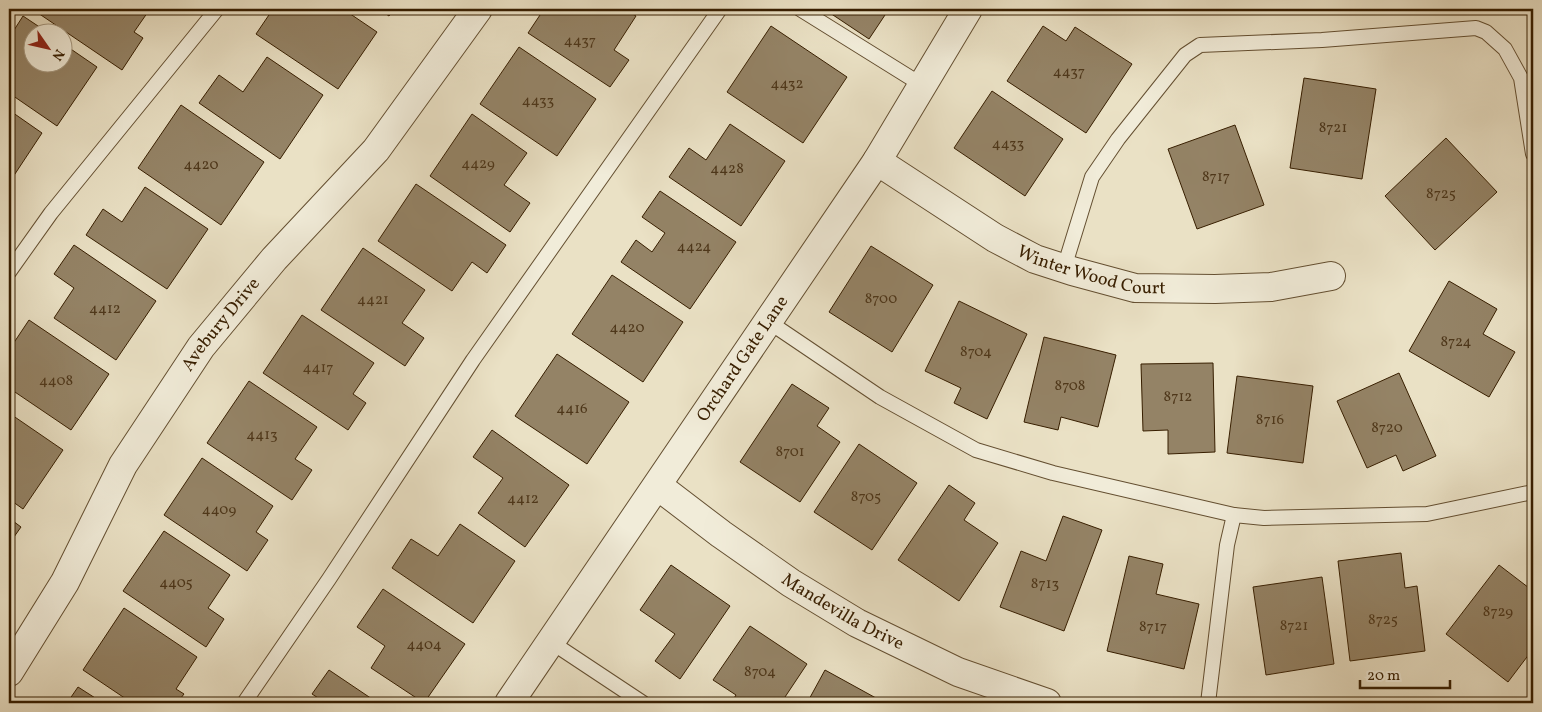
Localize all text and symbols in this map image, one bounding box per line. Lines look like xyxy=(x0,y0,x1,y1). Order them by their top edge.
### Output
north arrow xyxy=(22,22,72,72)
house number: 4437 xyxy=(564,31,596,52)
text: N xyxy=(47,45,68,64)
house number: 4437 xyxy=(1053,62,1085,83)
house number: 4432 xyxy=(770,74,804,95)
house number: 4433 xyxy=(522,91,554,112)
house number: 8721 xyxy=(1319,118,1347,139)
house number: 4433 xyxy=(992,134,1024,155)
house number: 4429 xyxy=(461,154,495,175)
house number: 4420 xyxy=(184,155,218,176)
house number: 4428 xyxy=(710,159,744,180)
house number: 8717 xyxy=(1202,167,1230,188)
house number: 8725 xyxy=(1426,184,1456,205)
house number: 4424 xyxy=(677,237,711,258)
street label: Winter Wood Court xyxy=(1012,239,1166,301)
street label: Avebury Drive xyxy=(176,272,266,376)
house number: 8700 xyxy=(865,289,897,310)
house number: 4421 xyxy=(357,290,389,311)
street label: Orchard Gate Lane xyxy=(691,291,795,427)
house number: 4412 xyxy=(89,299,121,320)
house number: 4420 xyxy=(610,318,644,339)
house number: 8724 xyxy=(1440,332,1472,353)
house number: 8704 xyxy=(960,342,992,363)
house number: 4417 xyxy=(302,358,334,379)
house number: 4408 xyxy=(39,371,73,392)
house number: 8708 xyxy=(1055,376,1085,397)
house number: 8712 xyxy=(1164,387,1192,408)
house number: 4416 xyxy=(556,399,588,420)
house number: 8716 xyxy=(1256,410,1284,431)
house number: 8720 xyxy=(1371,418,1403,439)
house number: 4413 xyxy=(246,425,278,446)
house number: 8701 xyxy=(775,442,805,463)
house number: 8705 xyxy=(851,487,881,508)
house number: 4412 xyxy=(507,489,539,510)
house number: 4409 xyxy=(202,500,236,521)
street label: Mandevilla Drive xyxy=(776,567,908,656)
house number: 4405 xyxy=(159,573,193,594)
house number: 8713 xyxy=(1031,574,1059,595)
house number: 8729 xyxy=(1483,602,1513,623)
house number: 8725 xyxy=(1368,610,1398,631)
house number: 8721 xyxy=(1280,616,1308,637)
house number: 8717 xyxy=(1139,617,1167,638)
house number: 4404 xyxy=(406,635,442,656)
scale bar xyxy=(1360,657,1450,689)
house number: 8704 xyxy=(744,662,776,683)
text: 20 m xyxy=(1367,666,1400,687)

